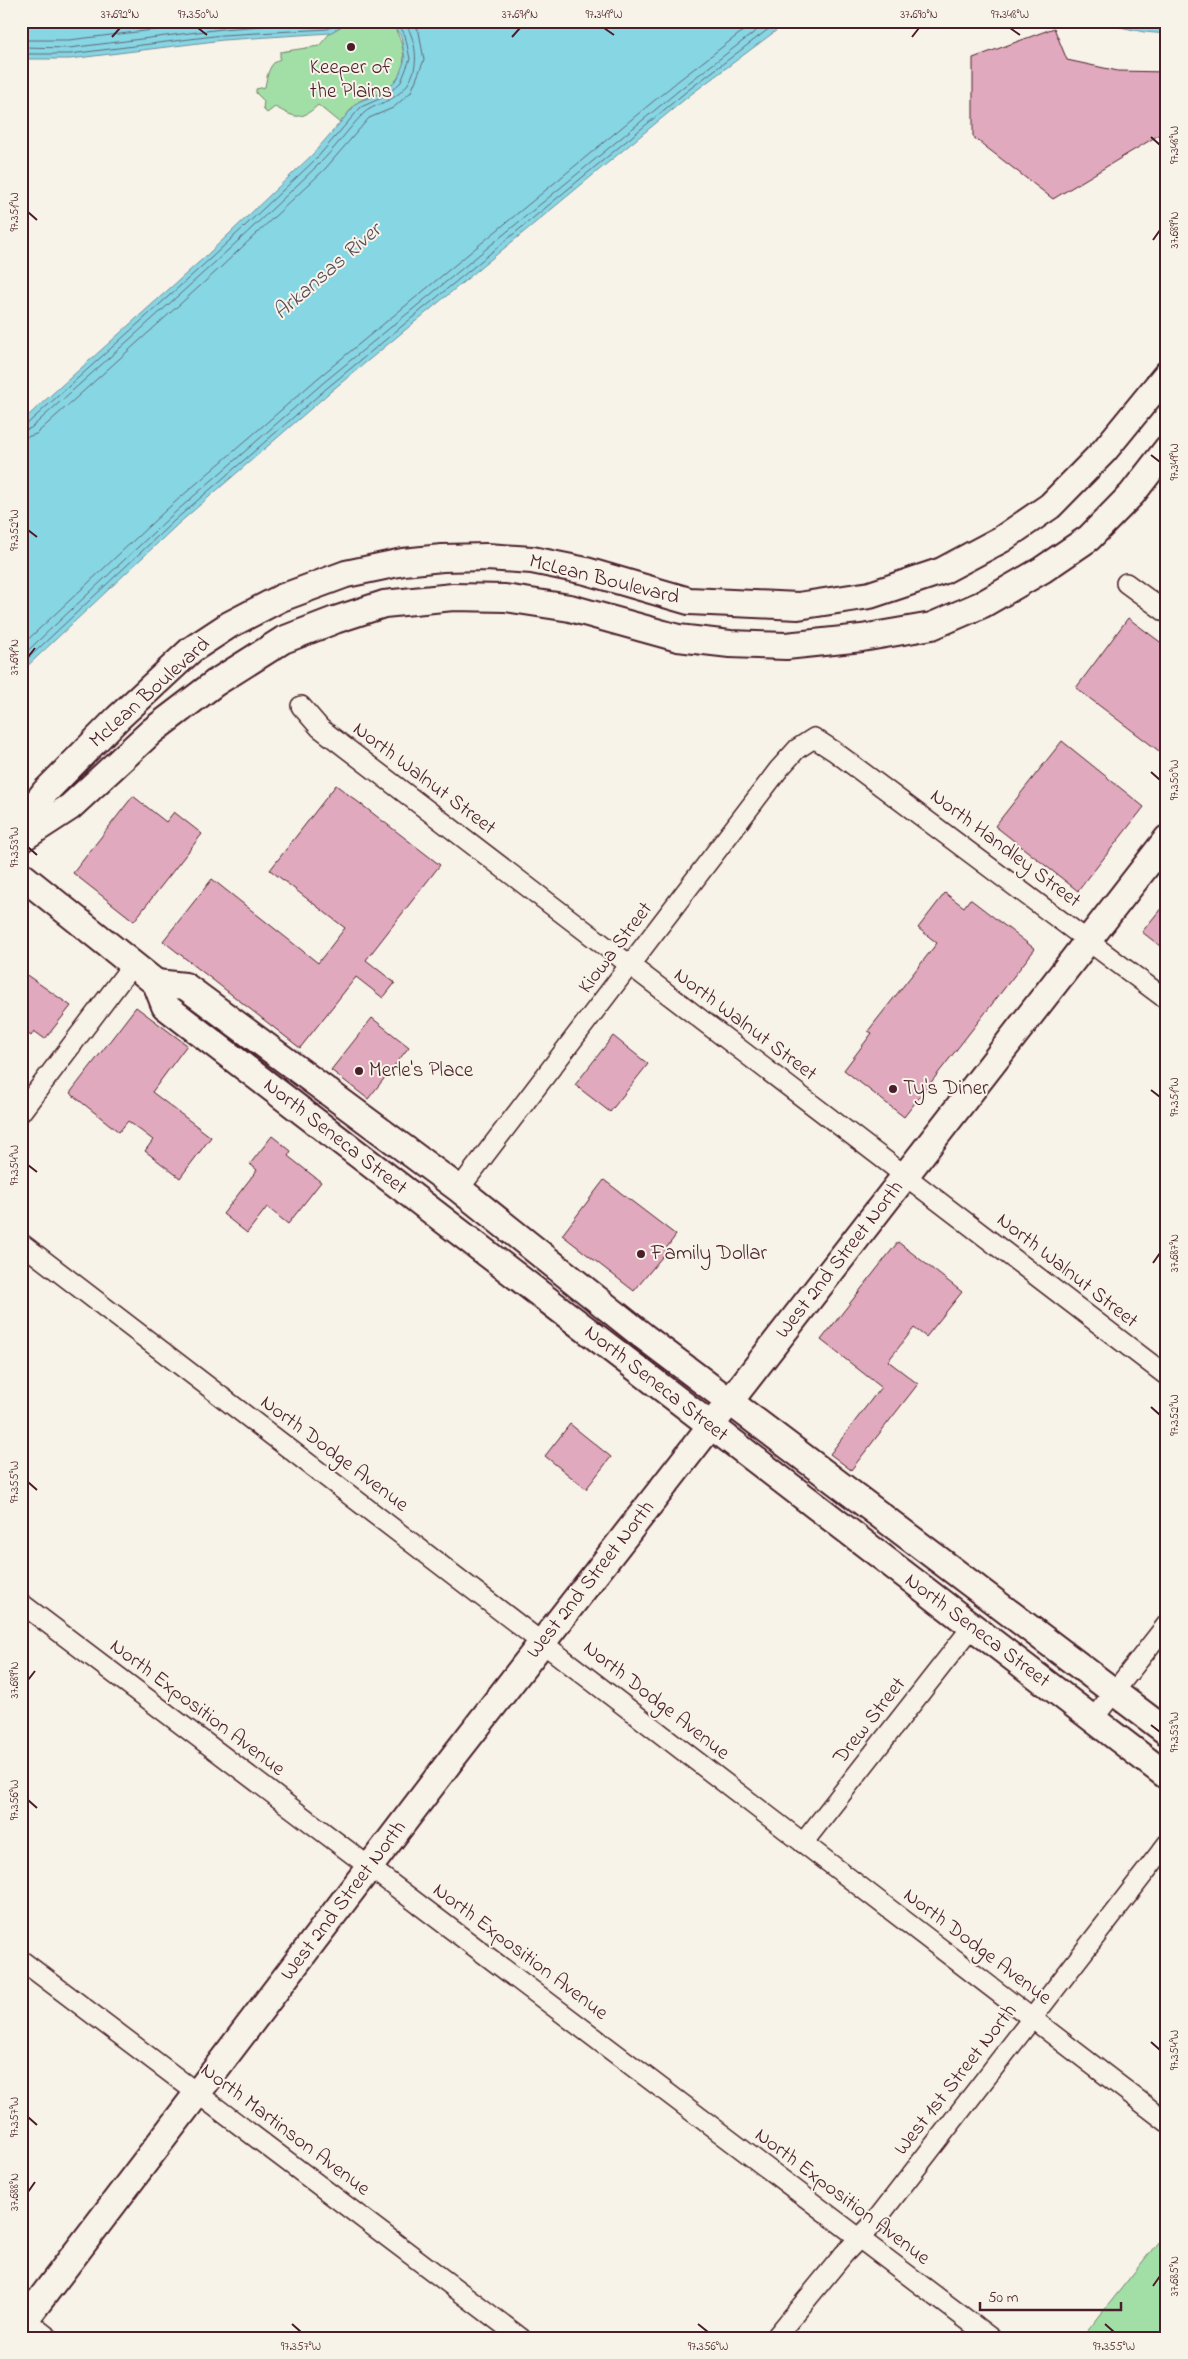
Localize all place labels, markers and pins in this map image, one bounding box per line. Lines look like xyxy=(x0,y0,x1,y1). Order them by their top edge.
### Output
marker: Keeper of the Plains xyxy=(345,41,357,53)
place label: Keeper of the Plains xyxy=(310,53,392,107)
place label: Merle's Place xyxy=(369,1056,474,1086)
marker: Merle's Place xyxy=(353,1065,365,1077)
place label: Ty's Diner xyxy=(903,1074,989,1106)
marker: Ty's Diner xyxy=(887,1083,899,1095)
place label: Family Dollar xyxy=(650,1239,768,1271)
marker: Family Dollar xyxy=(635,1248,647,1260)

